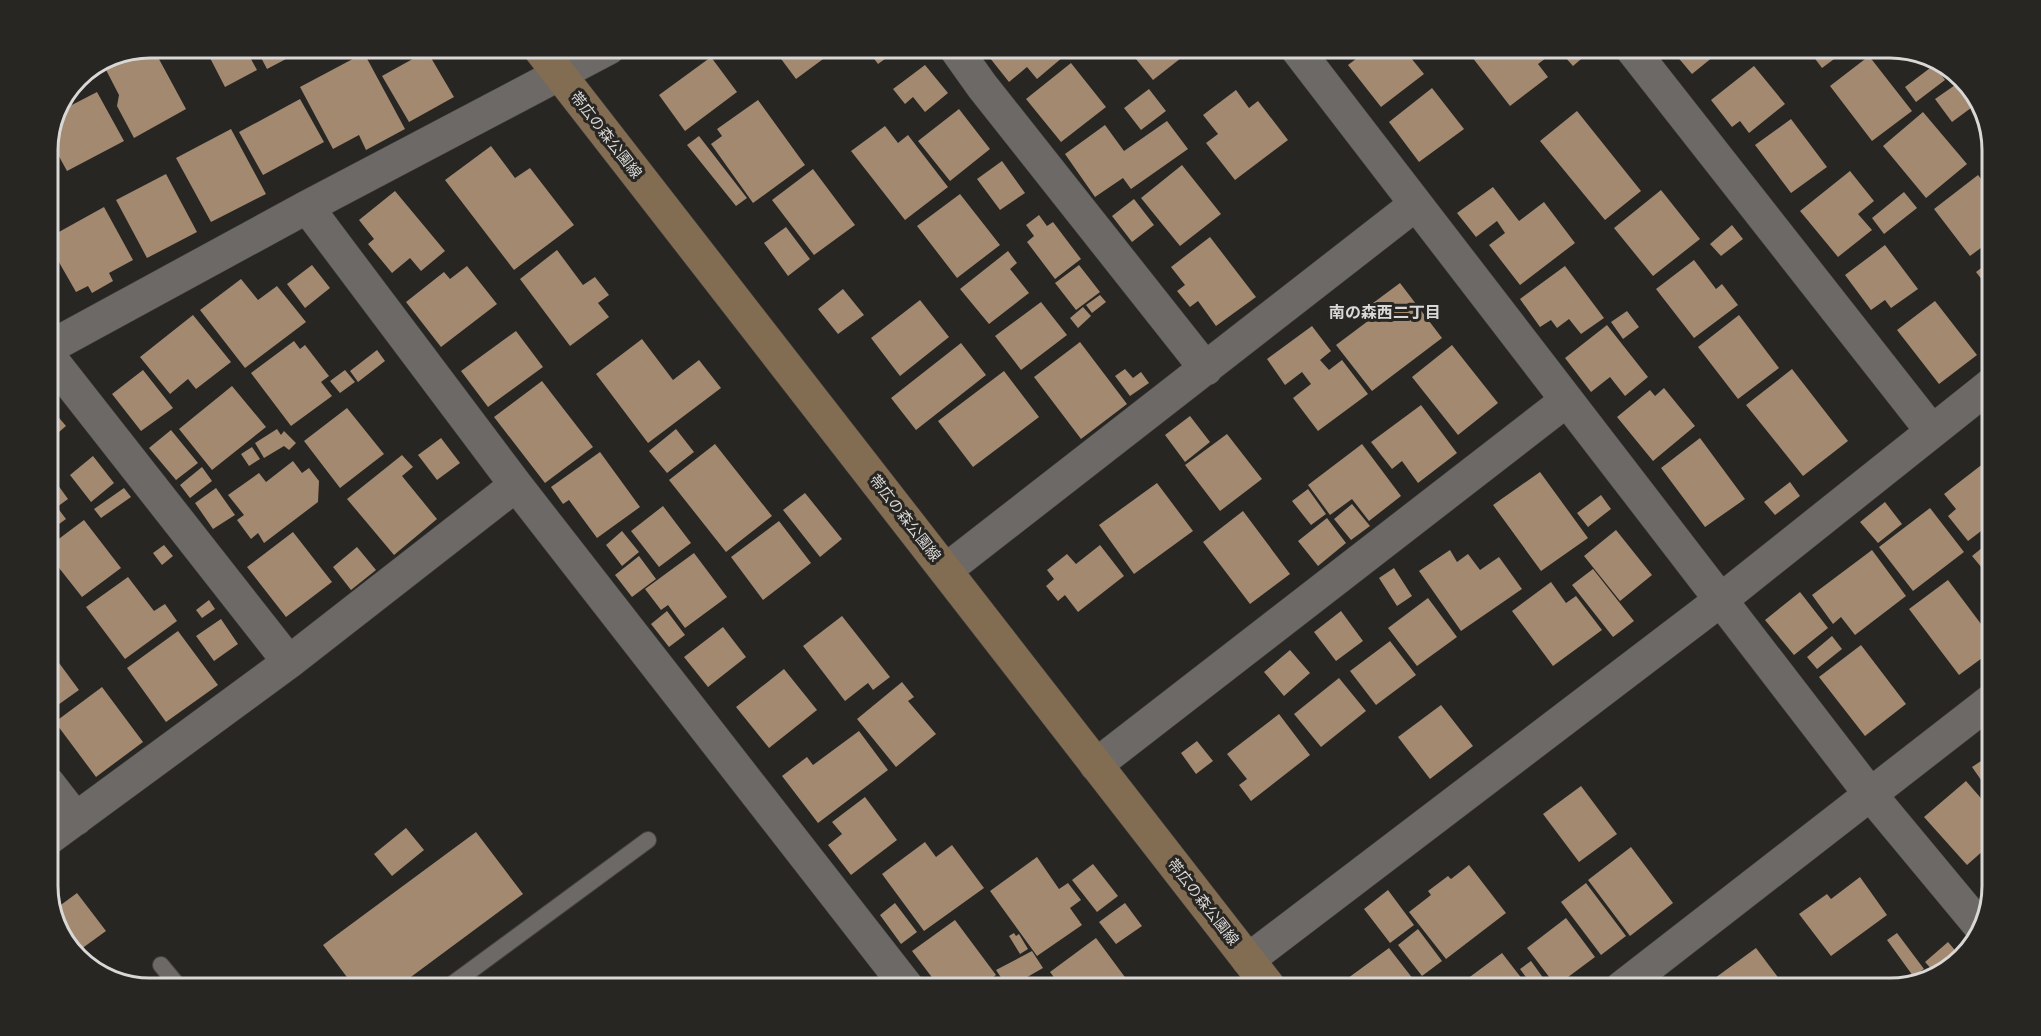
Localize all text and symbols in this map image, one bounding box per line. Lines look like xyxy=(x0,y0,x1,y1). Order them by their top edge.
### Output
street label: 帯広の森公園線 xyxy=(567,88,645,181)
district label: 南の森西二丁目 xyxy=(1329,303,1441,321)
street label: 帯広の森公園線 xyxy=(866,471,944,564)
street label: 帯広の森公園線 xyxy=(1164,855,1242,948)

